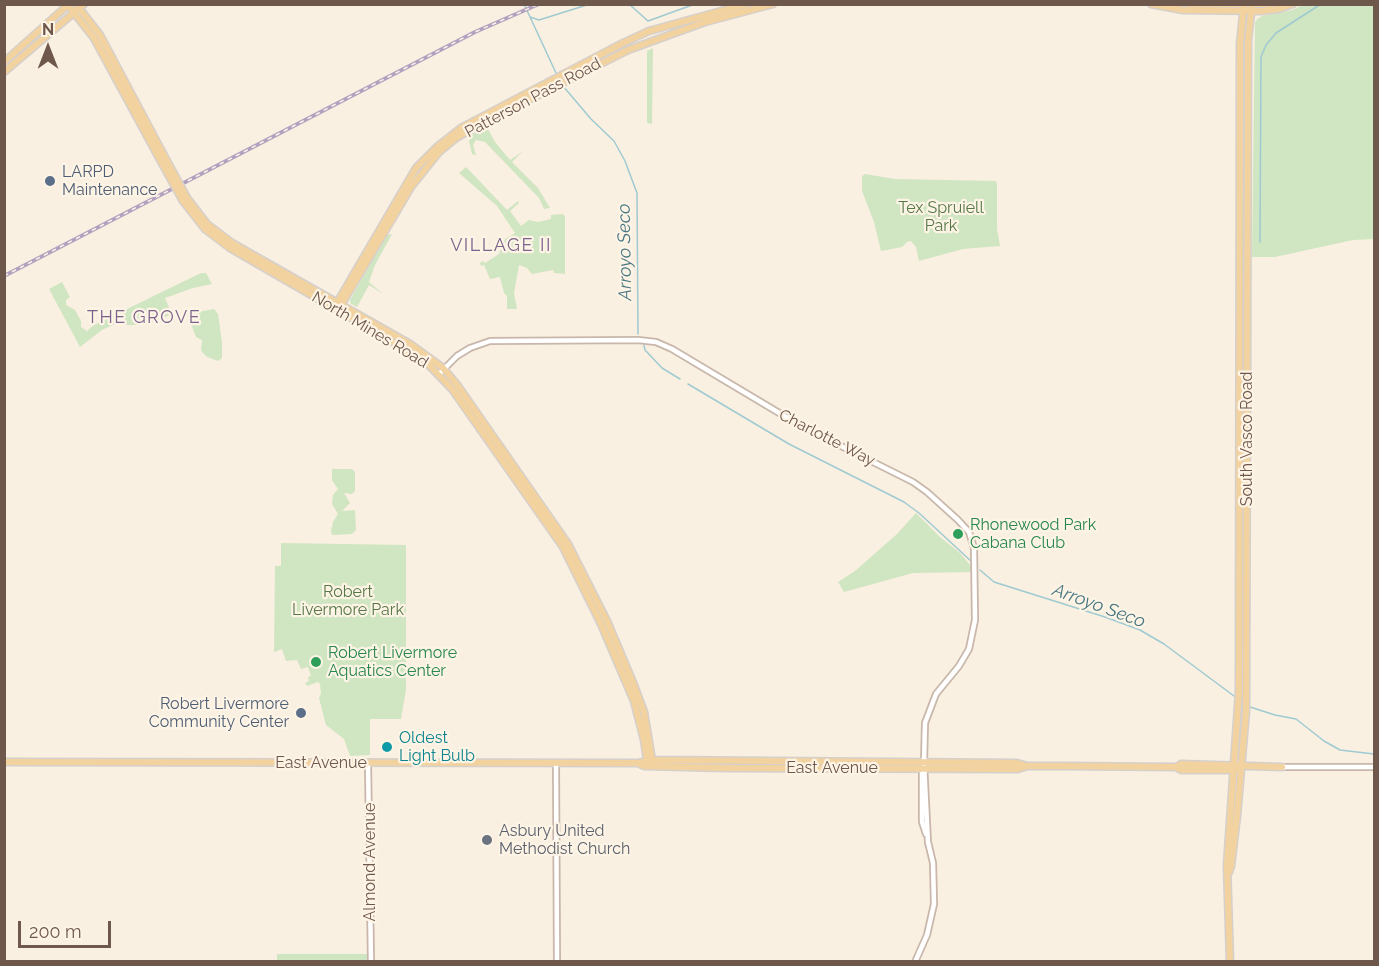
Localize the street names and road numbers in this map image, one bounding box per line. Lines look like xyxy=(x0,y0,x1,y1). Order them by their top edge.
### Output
street label: Patterson Pass Road xyxy=(462,54,604,142)
street label: North Mines Road xyxy=(308,288,432,372)
street label: South Vasco Road xyxy=(1237,372,1257,506)
street label: Charlotte Way xyxy=(776,406,878,470)
street label: East Avenue xyxy=(275,753,367,773)
street label: East Avenue xyxy=(786,758,878,778)
street label: Almond Avenue xyxy=(360,803,380,921)

